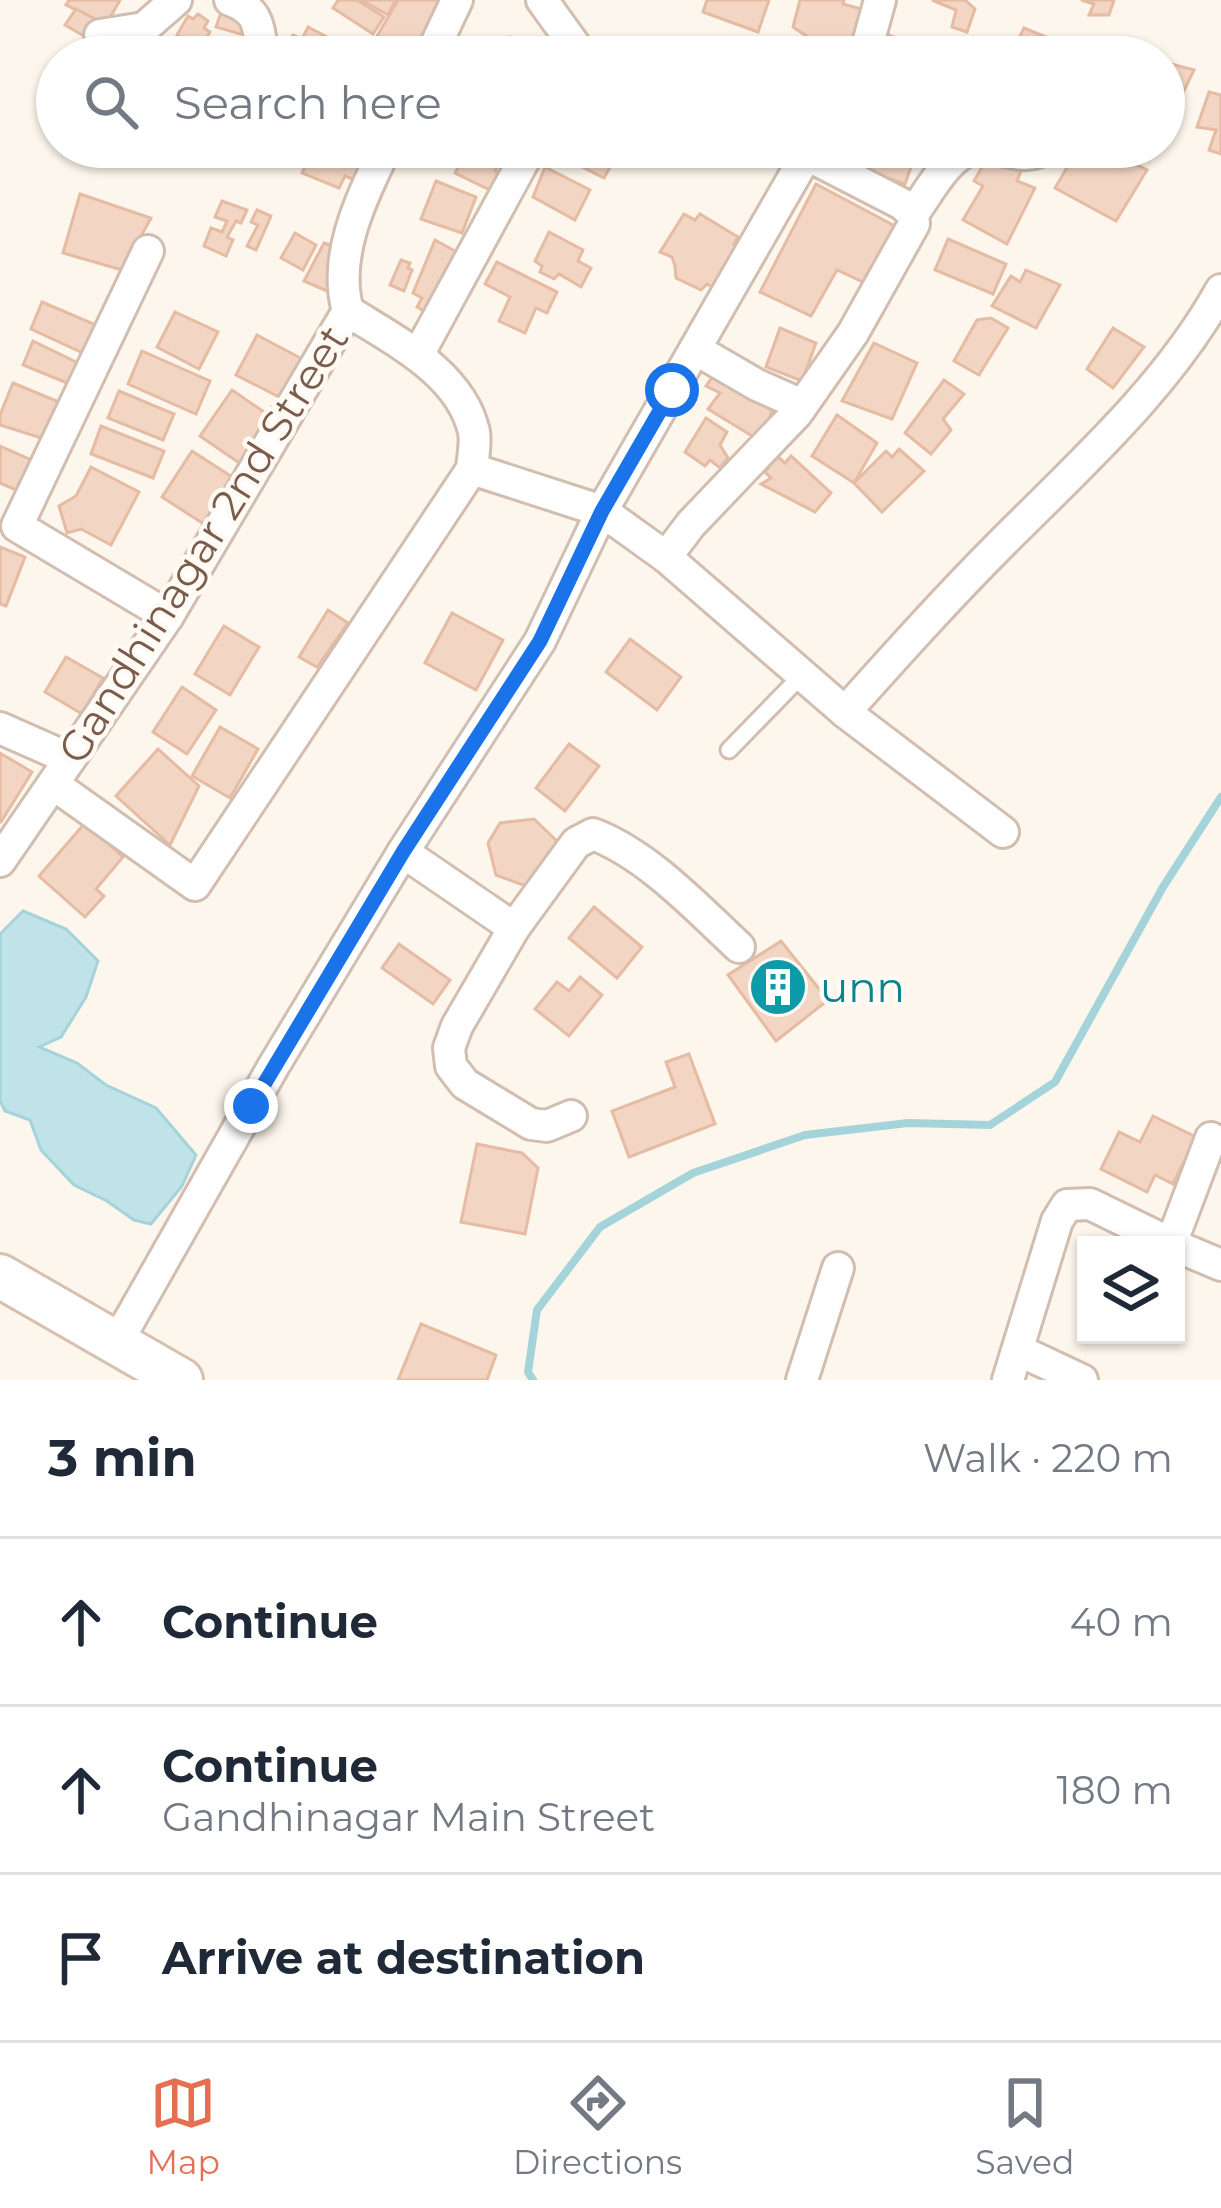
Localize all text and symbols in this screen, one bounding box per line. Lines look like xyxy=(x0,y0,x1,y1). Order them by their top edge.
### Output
search box xyxy=(36,36,1185,168)
icon: search xyxy=(78,69,144,135)
text: Search here xyxy=(174,75,442,130)
street label: Gandhinagar 2nd Street xyxy=(47,315,359,773)
route start xyxy=(645,363,699,417)
building icon: unn xyxy=(747,956,809,1018)
place label: unn xyxy=(820,961,905,1013)
route end xyxy=(224,1079,278,1133)
map controls xyxy=(1077,1236,1185,1344)
button: layers xyxy=(1077,1236,1185,1344)
text: 3 min xyxy=(48,1427,197,1489)
text: Walk · 220 m xyxy=(923,1434,1173,1482)
icon: ahead xyxy=(48,1589,114,1655)
text: Continue xyxy=(162,1594,378,1649)
text: 40 m xyxy=(1070,1598,1173,1646)
text: Continue xyxy=(162,1738,378,1793)
icon: ahead xyxy=(48,1757,114,1823)
text: 180 m xyxy=(1057,1766,1173,1814)
text: Gandhinagar Main Street xyxy=(162,1793,655,1841)
icon: arrive xyxy=(48,1925,114,1991)
text: Arrive at destination xyxy=(162,1930,645,1985)
tab: Map xyxy=(147,2070,220,2182)
tab: Directions xyxy=(513,2070,682,2182)
tab: Saved xyxy=(975,2070,1074,2182)

